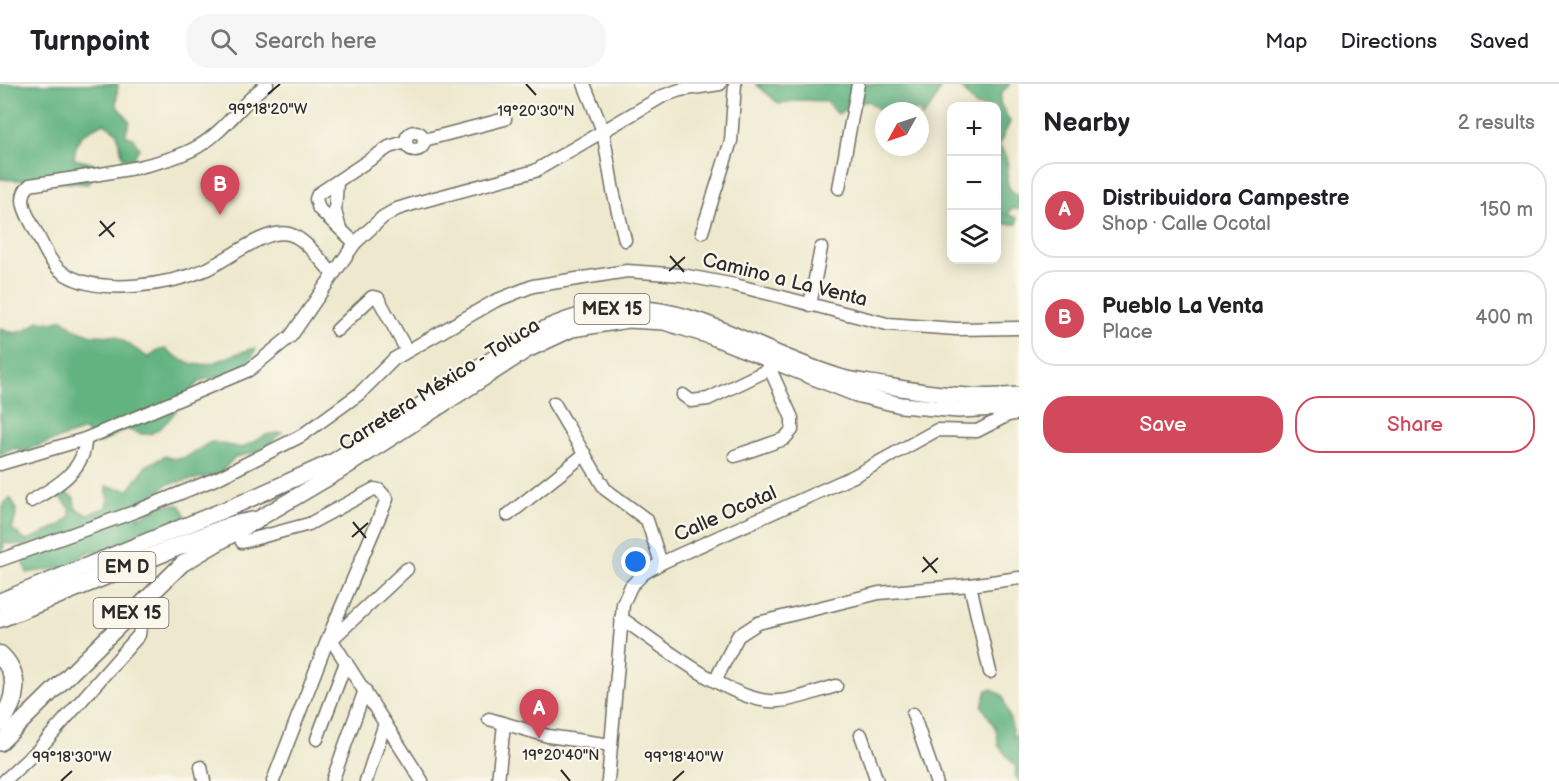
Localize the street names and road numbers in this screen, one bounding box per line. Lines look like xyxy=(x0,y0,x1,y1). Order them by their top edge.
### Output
street label: Camino a La Venta xyxy=(700,248,870,312)
road number: MEX 15 xyxy=(574,294,650,324)
street label: Carretera México - Toluca xyxy=(335,313,544,457)
street label: Calle Ocotal xyxy=(670,481,780,547)
road number: EM D xyxy=(98,552,156,582)
road number: MEX 15 xyxy=(94,598,168,628)

